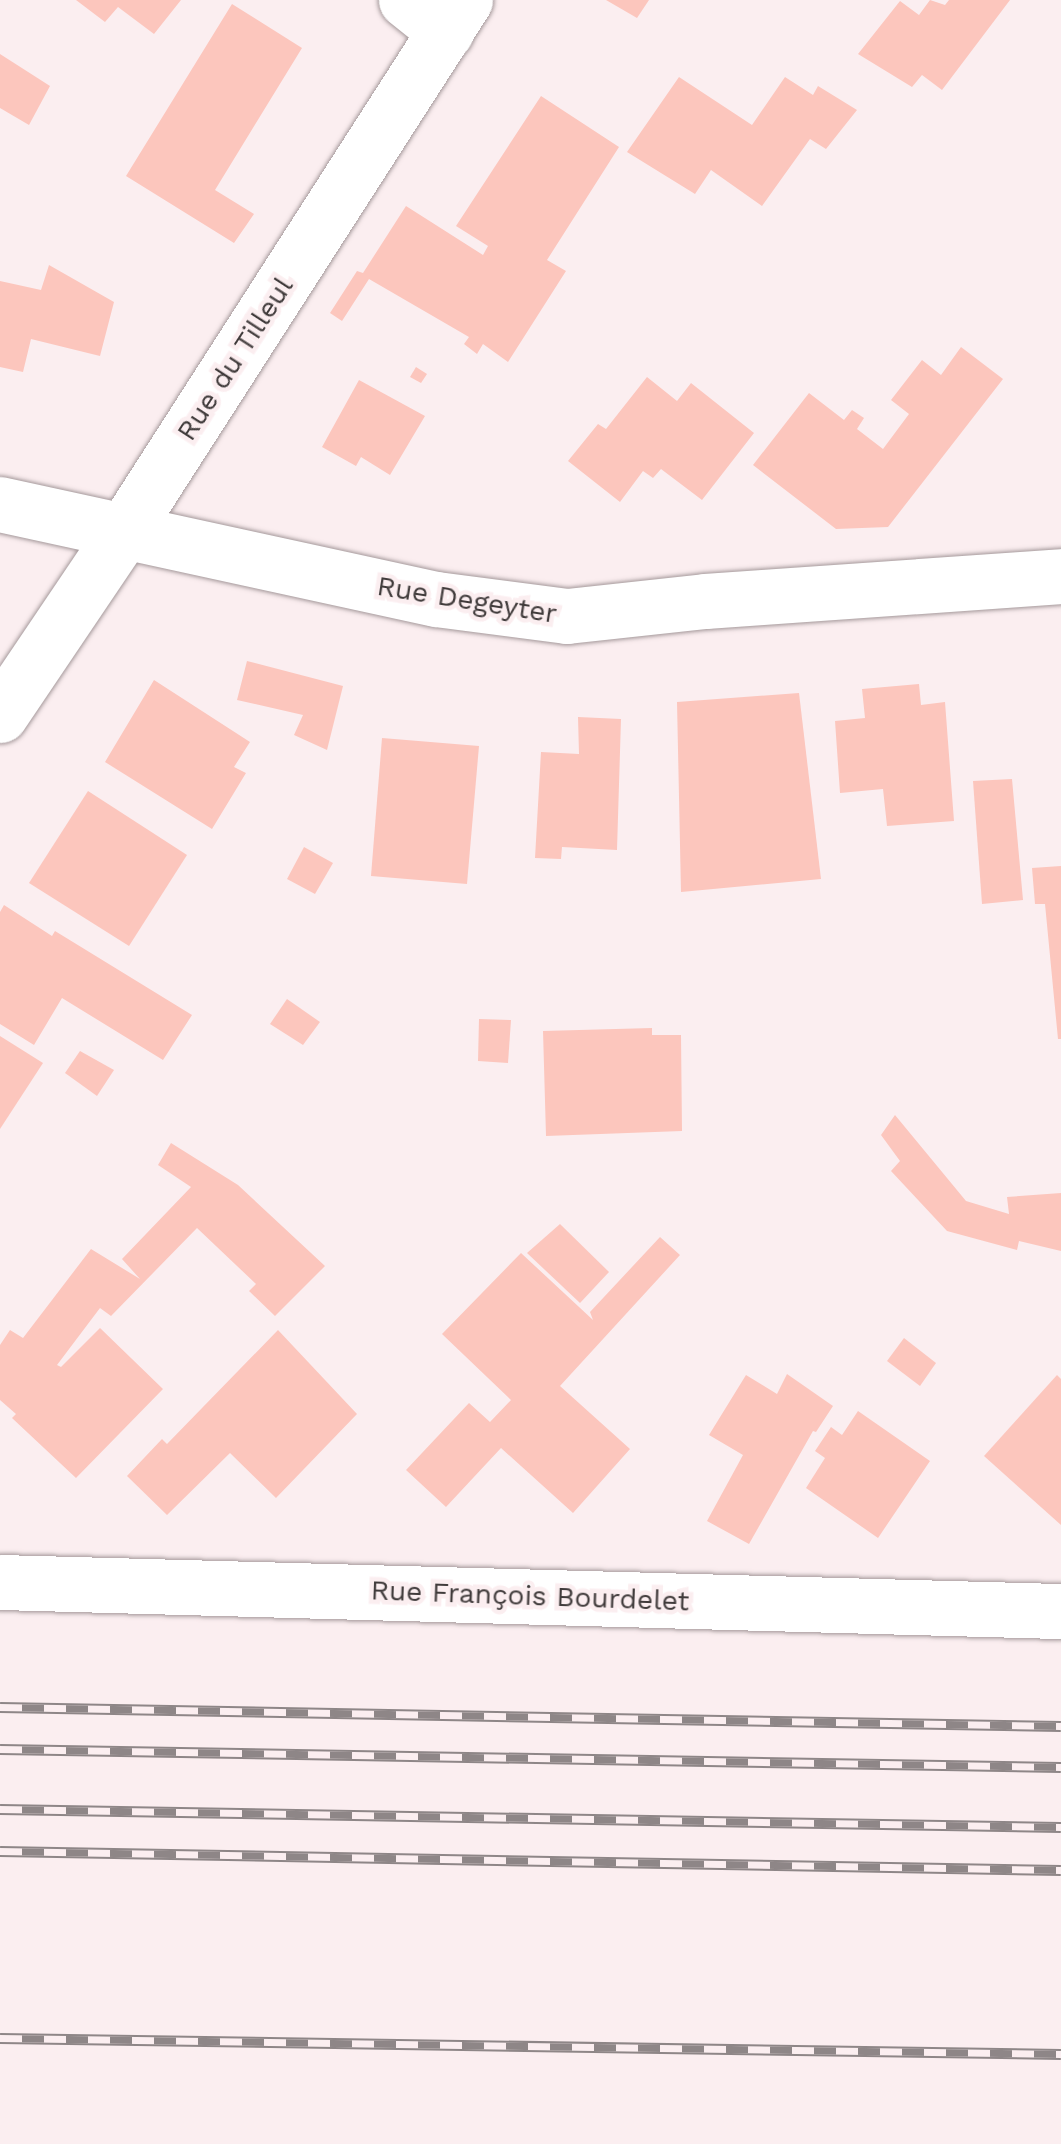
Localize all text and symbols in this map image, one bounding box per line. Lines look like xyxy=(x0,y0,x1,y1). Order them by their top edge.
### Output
street label: Rue du Tilleul xyxy=(170,271,300,447)
street label: Rue Degeyter xyxy=(375,569,559,631)
street label: Rue François Bourdelet xyxy=(370,1574,690,1618)

